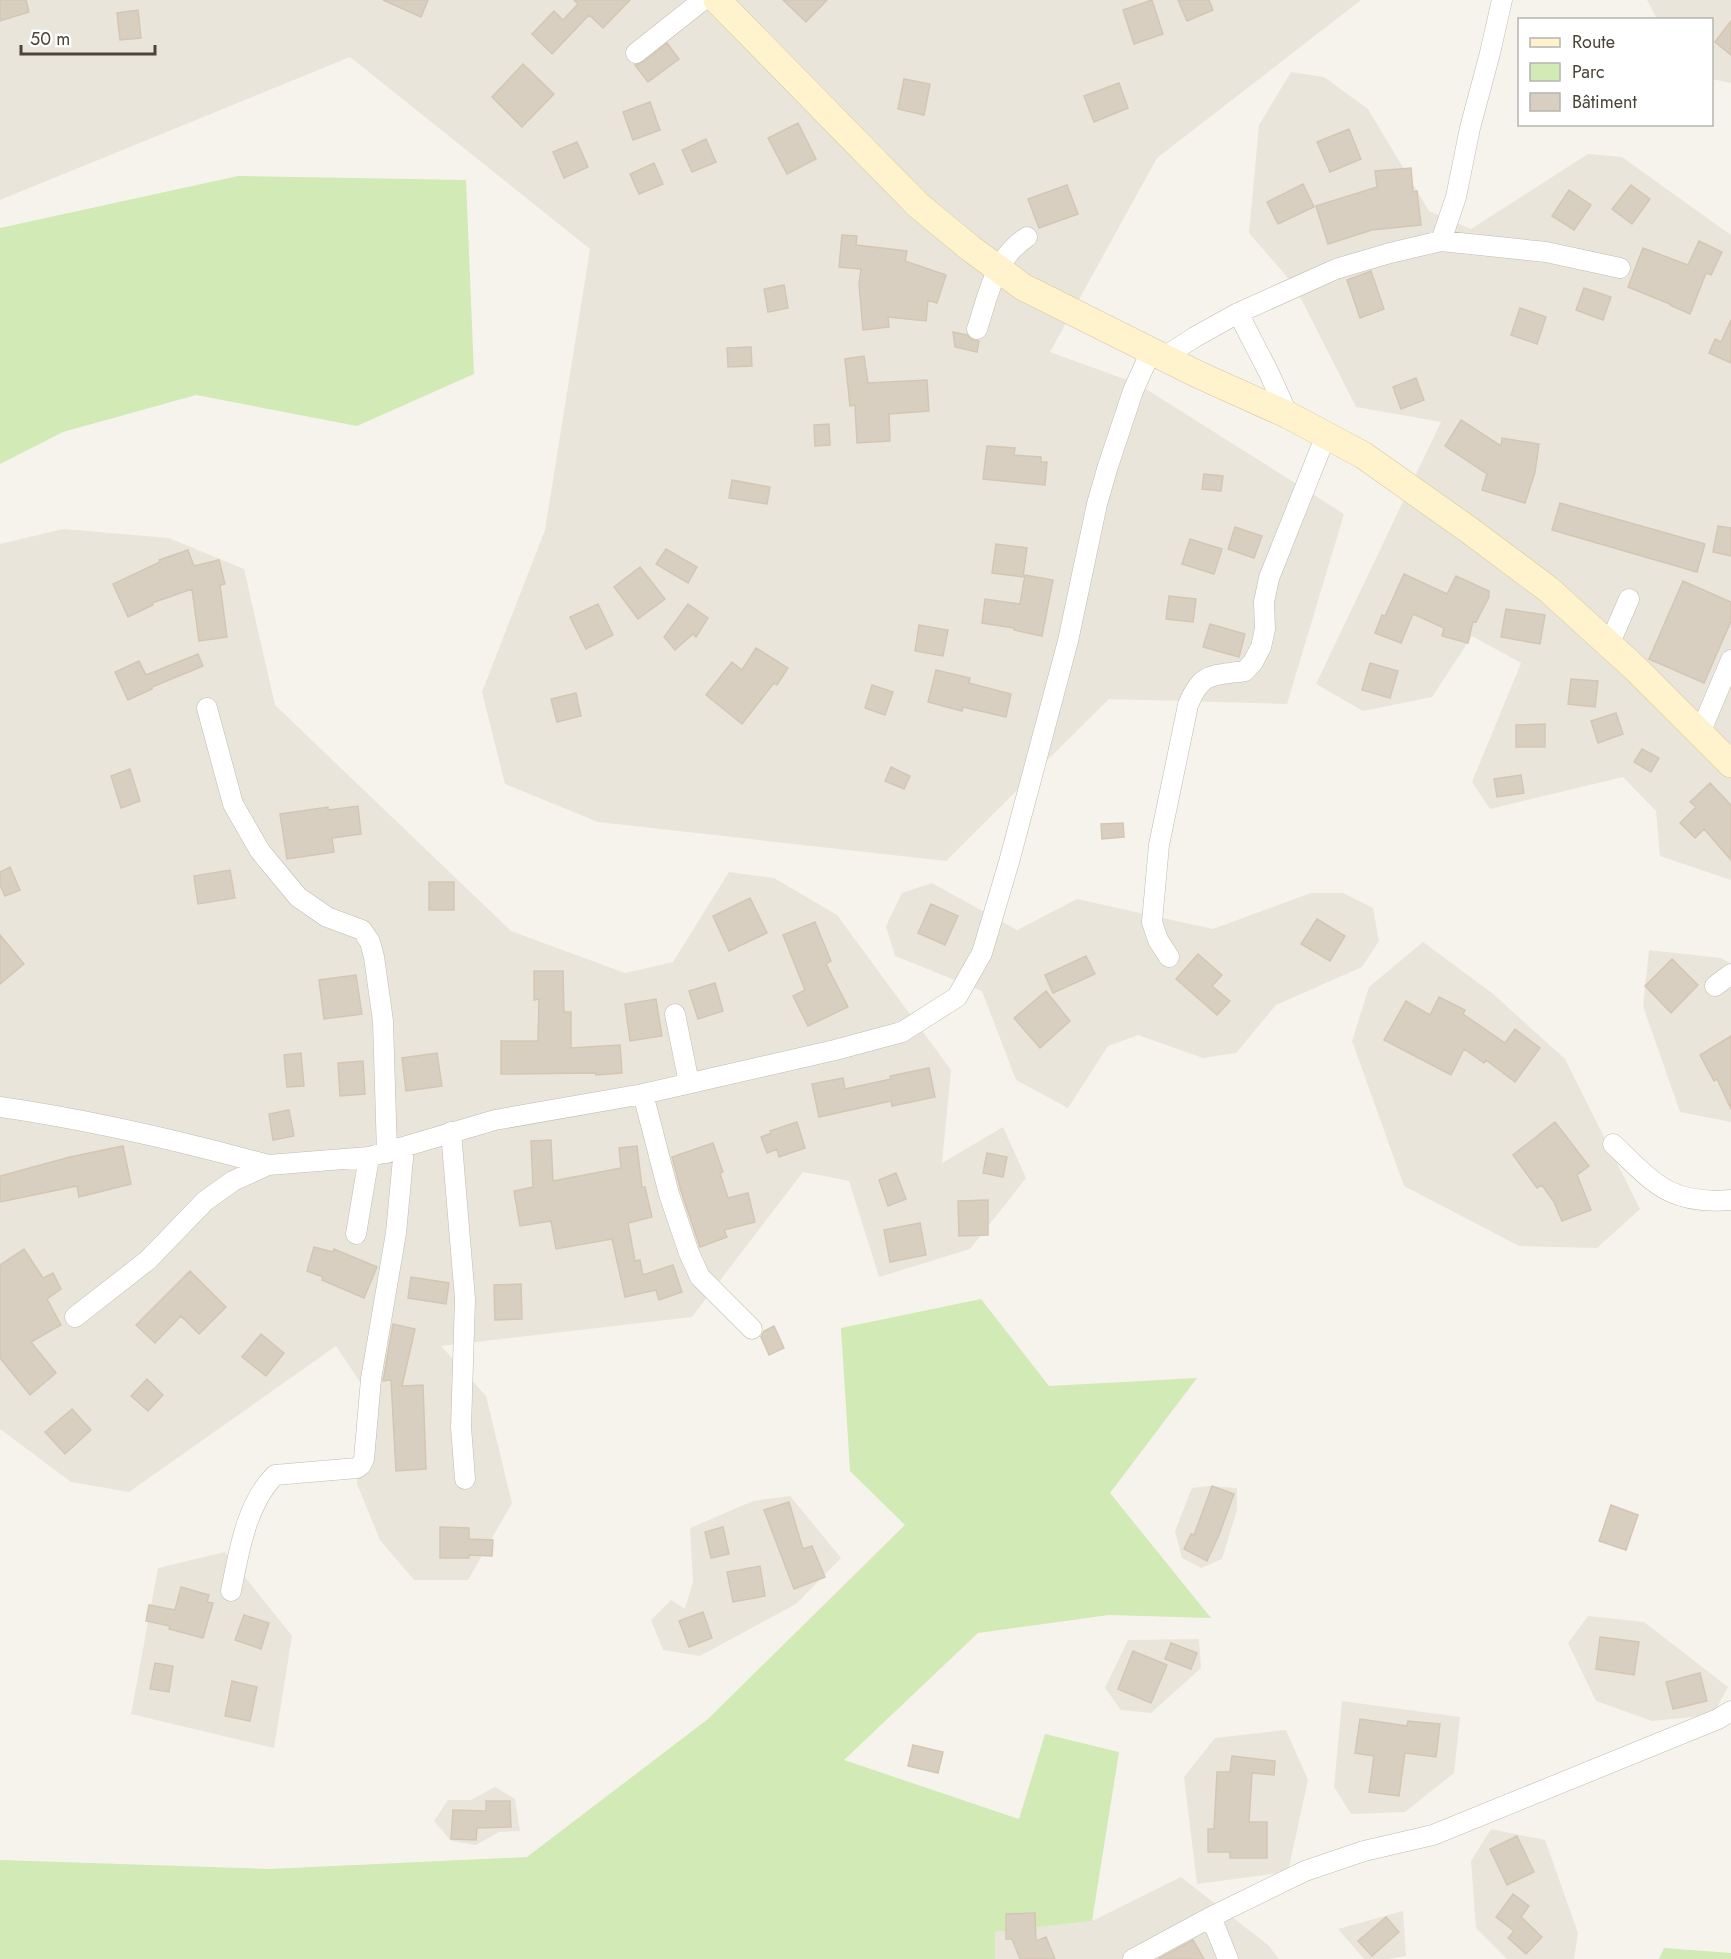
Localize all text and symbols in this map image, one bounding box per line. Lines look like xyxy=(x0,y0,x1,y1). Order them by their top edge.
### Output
scale bar xyxy=(21,18,154,56)
legend xyxy=(1518,18,1713,126)
text: 50 m xyxy=(30,26,70,52)
text: Route xyxy=(1572,29,1615,55)
text: Parc xyxy=(1572,59,1605,85)
text: Bâtiment xyxy=(1572,89,1638,115)

